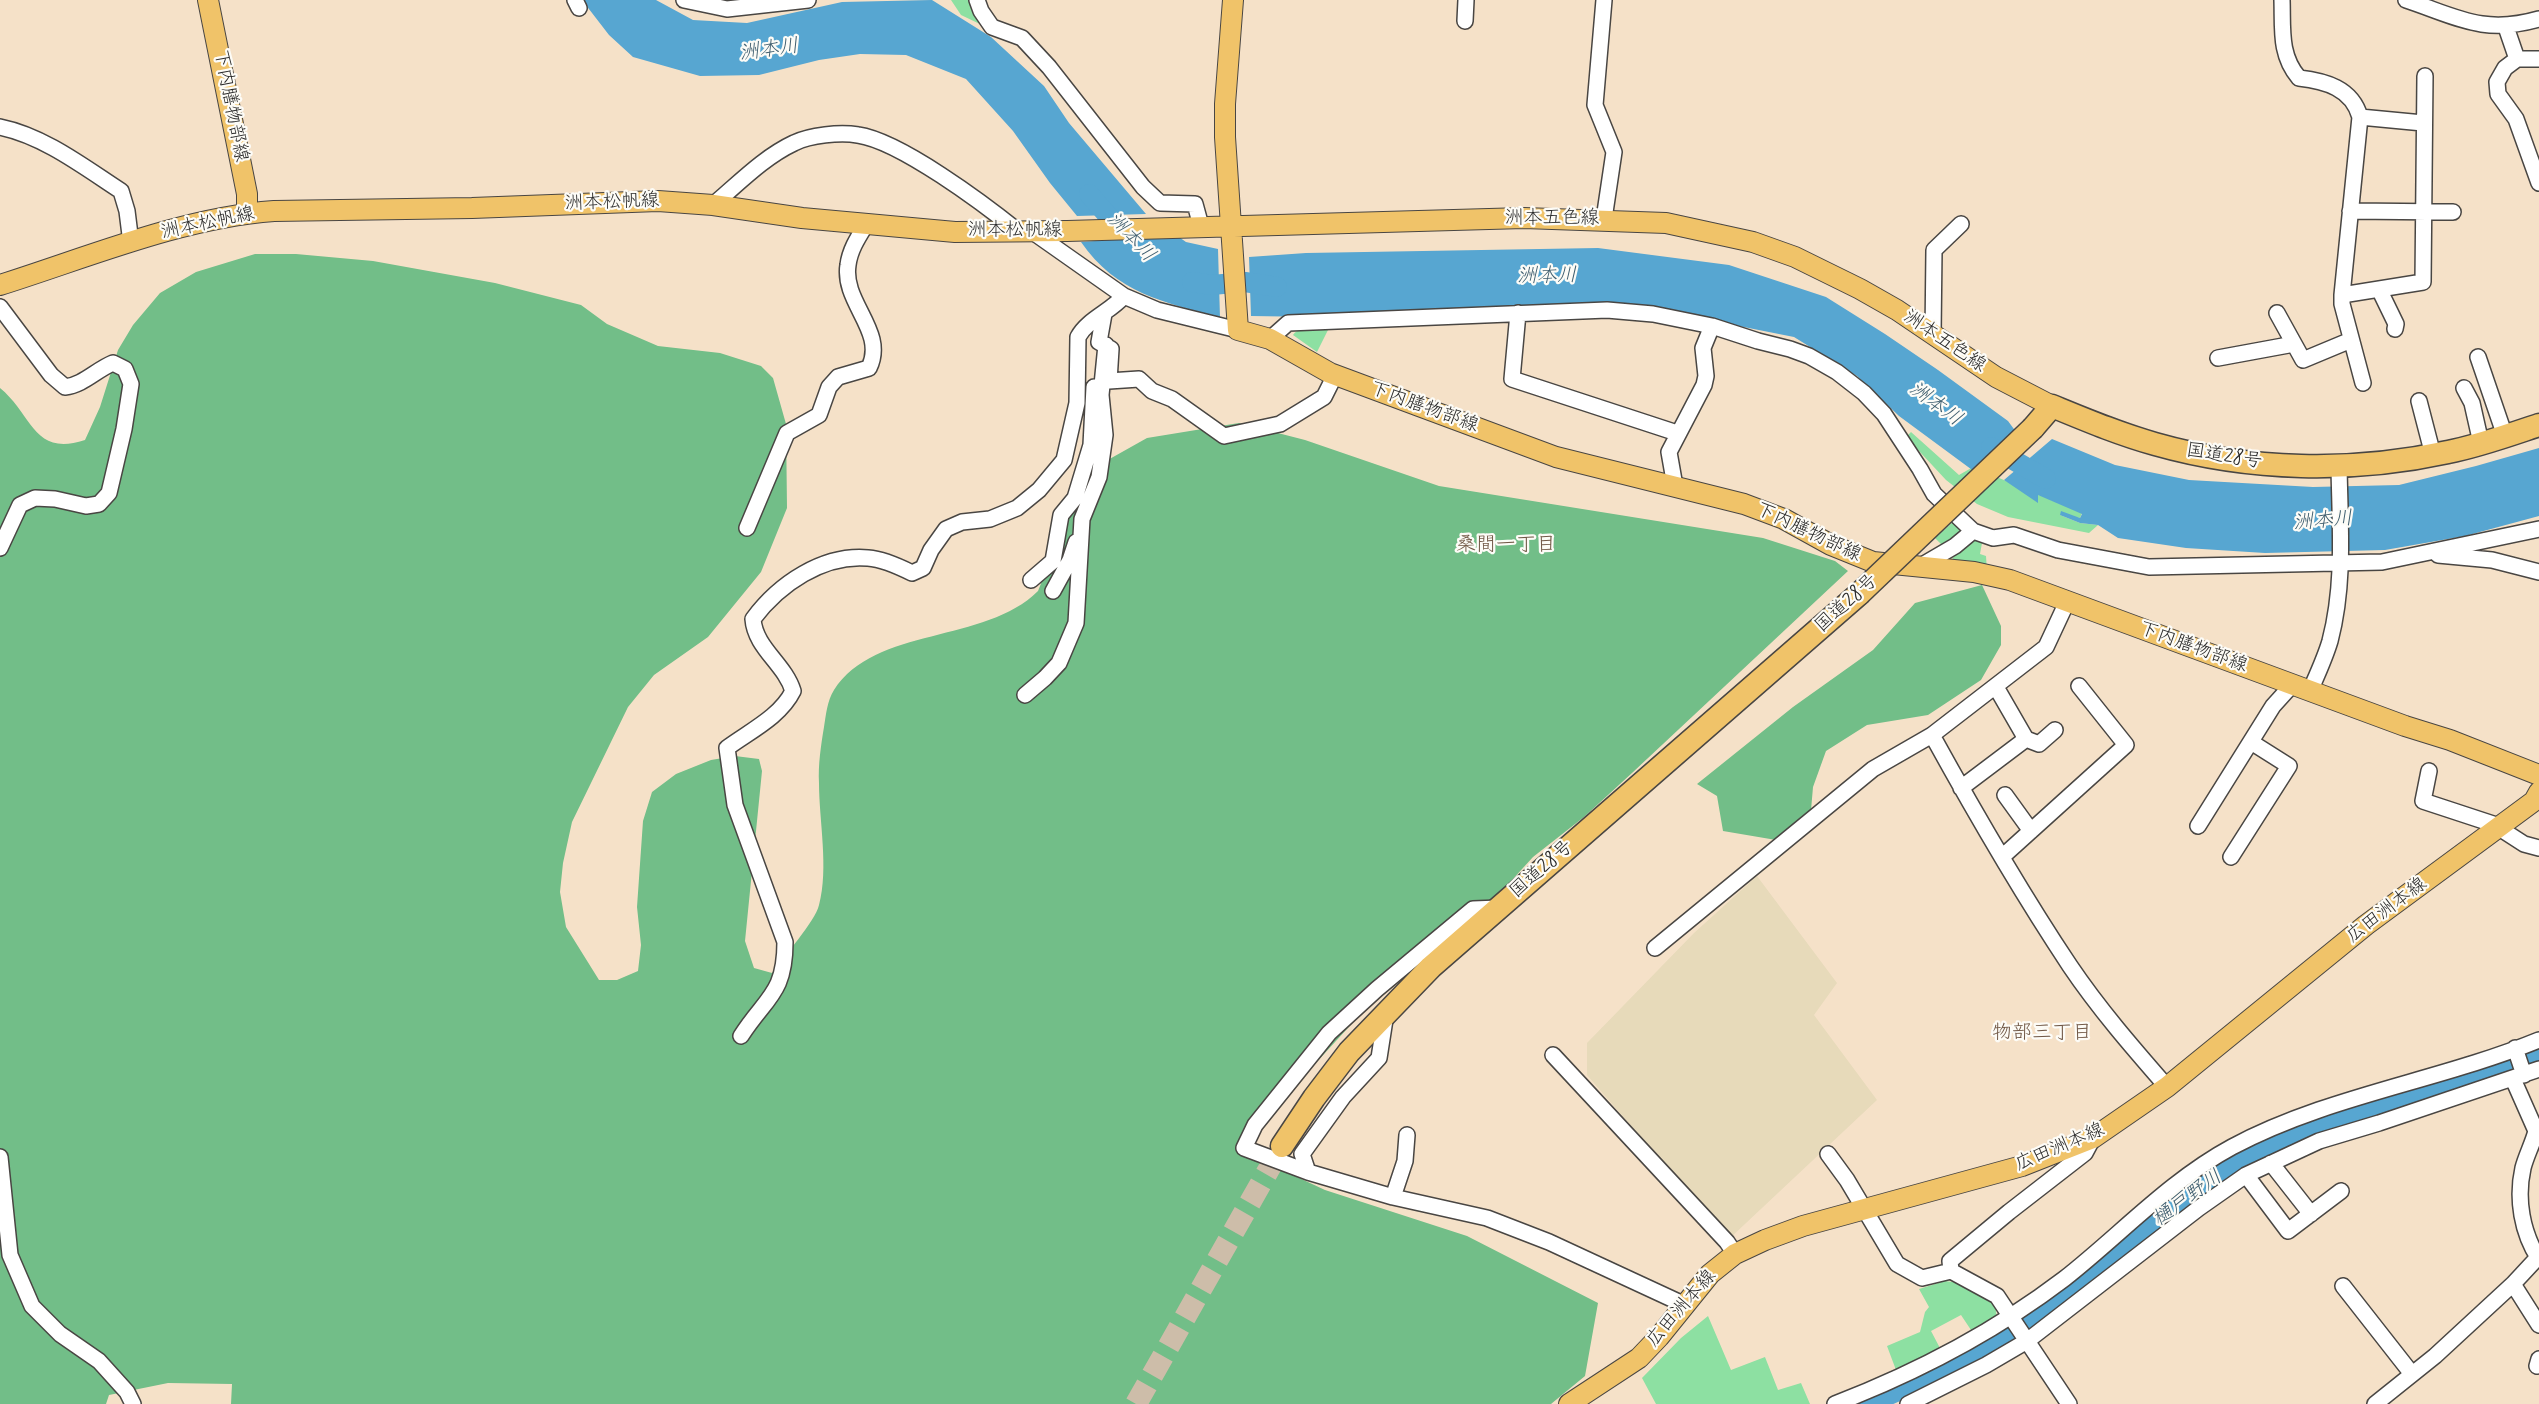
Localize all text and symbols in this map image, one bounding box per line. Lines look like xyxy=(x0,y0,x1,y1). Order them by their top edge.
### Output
water label: 洲本川 xyxy=(738,35,800,67)
street label: 下内膳物部線 xyxy=(208,48,252,164)
street label: 洲本松帆線 xyxy=(564,190,660,216)
street label: 洲本松帆線 xyxy=(159,203,257,245)
water label: 洲本川 xyxy=(1101,208,1159,268)
street label: 洲本五色線 xyxy=(1505,208,1599,230)
street label: 洲本松帆線 xyxy=(968,220,1062,242)
water label: 洲本川 xyxy=(1517,264,1577,290)
street label: 洲本五色線 xyxy=(1898,306,1990,378)
street label: 下内膳物部線 xyxy=(1367,378,1481,438)
water label: 洲本川 xyxy=(1904,378,1966,432)
street label: 国道28号 xyxy=(2184,440,2264,474)
street label: 下内膳物部線 xyxy=(1752,499,1864,567)
water label: 洲本川 xyxy=(2292,507,2354,537)
district label: 桑間一丁目 xyxy=(1456,534,1556,558)
street label: 国道28号 xyxy=(1811,570,1883,638)
street label: 下内膳物部線 xyxy=(2136,618,2250,678)
street label: 国道28号 xyxy=(1506,836,1578,904)
street label: 広田洲本線 xyxy=(2342,873,2432,949)
district label: 物部三丁目 xyxy=(1992,1022,2092,1046)
street label: 広田洲本線 xyxy=(2012,1119,2108,1177)
water label: 樋戸野川 xyxy=(2149,1166,2227,1232)
street label: 広田洲本線 xyxy=(1642,1266,1722,1352)

